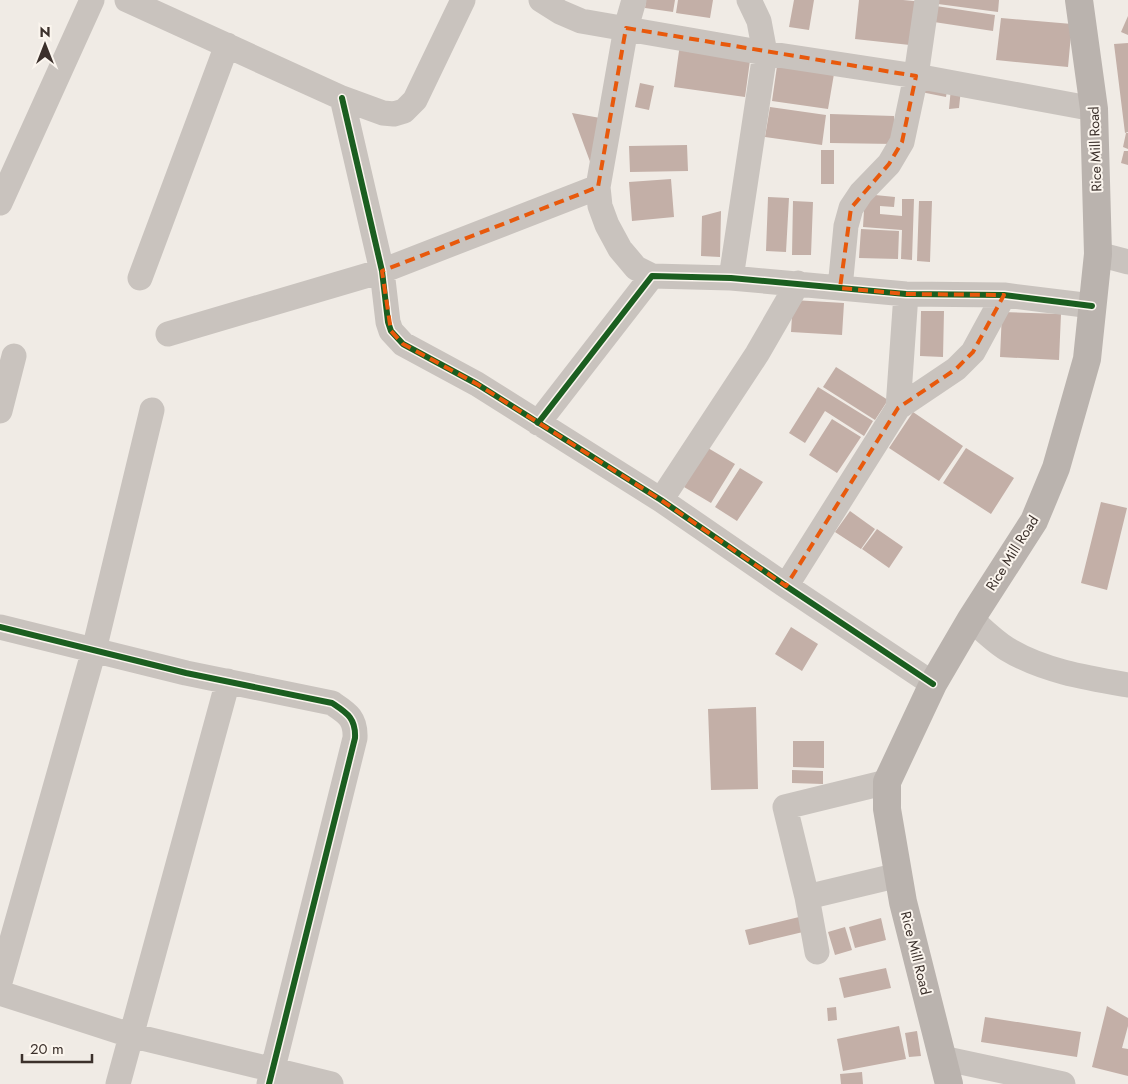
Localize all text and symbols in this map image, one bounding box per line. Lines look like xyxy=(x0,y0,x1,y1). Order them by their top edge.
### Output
north arrow xyxy=(20,20,70,70)
text: N xyxy=(39,22,51,42)
street label: Rice Mill Road xyxy=(1084,106,1106,192)
street label: Rice Mill Road xyxy=(981,511,1043,595)
street label: Rice Mill Road xyxy=(896,909,936,997)
scale bar xyxy=(22,1032,92,1064)
text: 20 m xyxy=(30,1038,64,1060)

